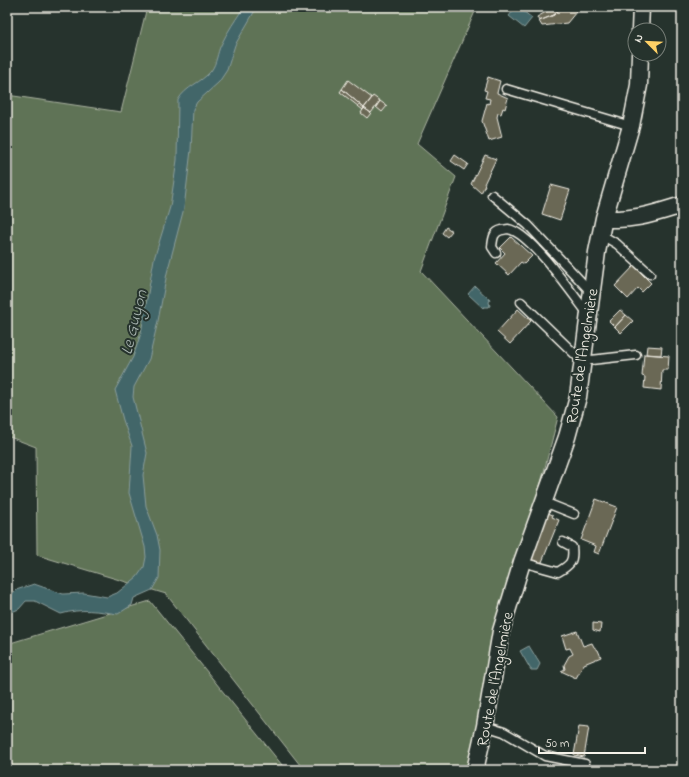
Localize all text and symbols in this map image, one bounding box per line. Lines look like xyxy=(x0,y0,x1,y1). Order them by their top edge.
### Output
north arrow xyxy=(627,22,667,62)
text: N xyxy=(630,32,648,45)
street label: Route de l'Angelmière xyxy=(560,286,606,426)
water label: Le Guyon xyxy=(114,287,156,357)
street label: Route de l'Angelmière xyxy=(471,609,521,749)
scale bar xyxy=(539,729,645,755)
text: 50 m xyxy=(545,735,569,753)

